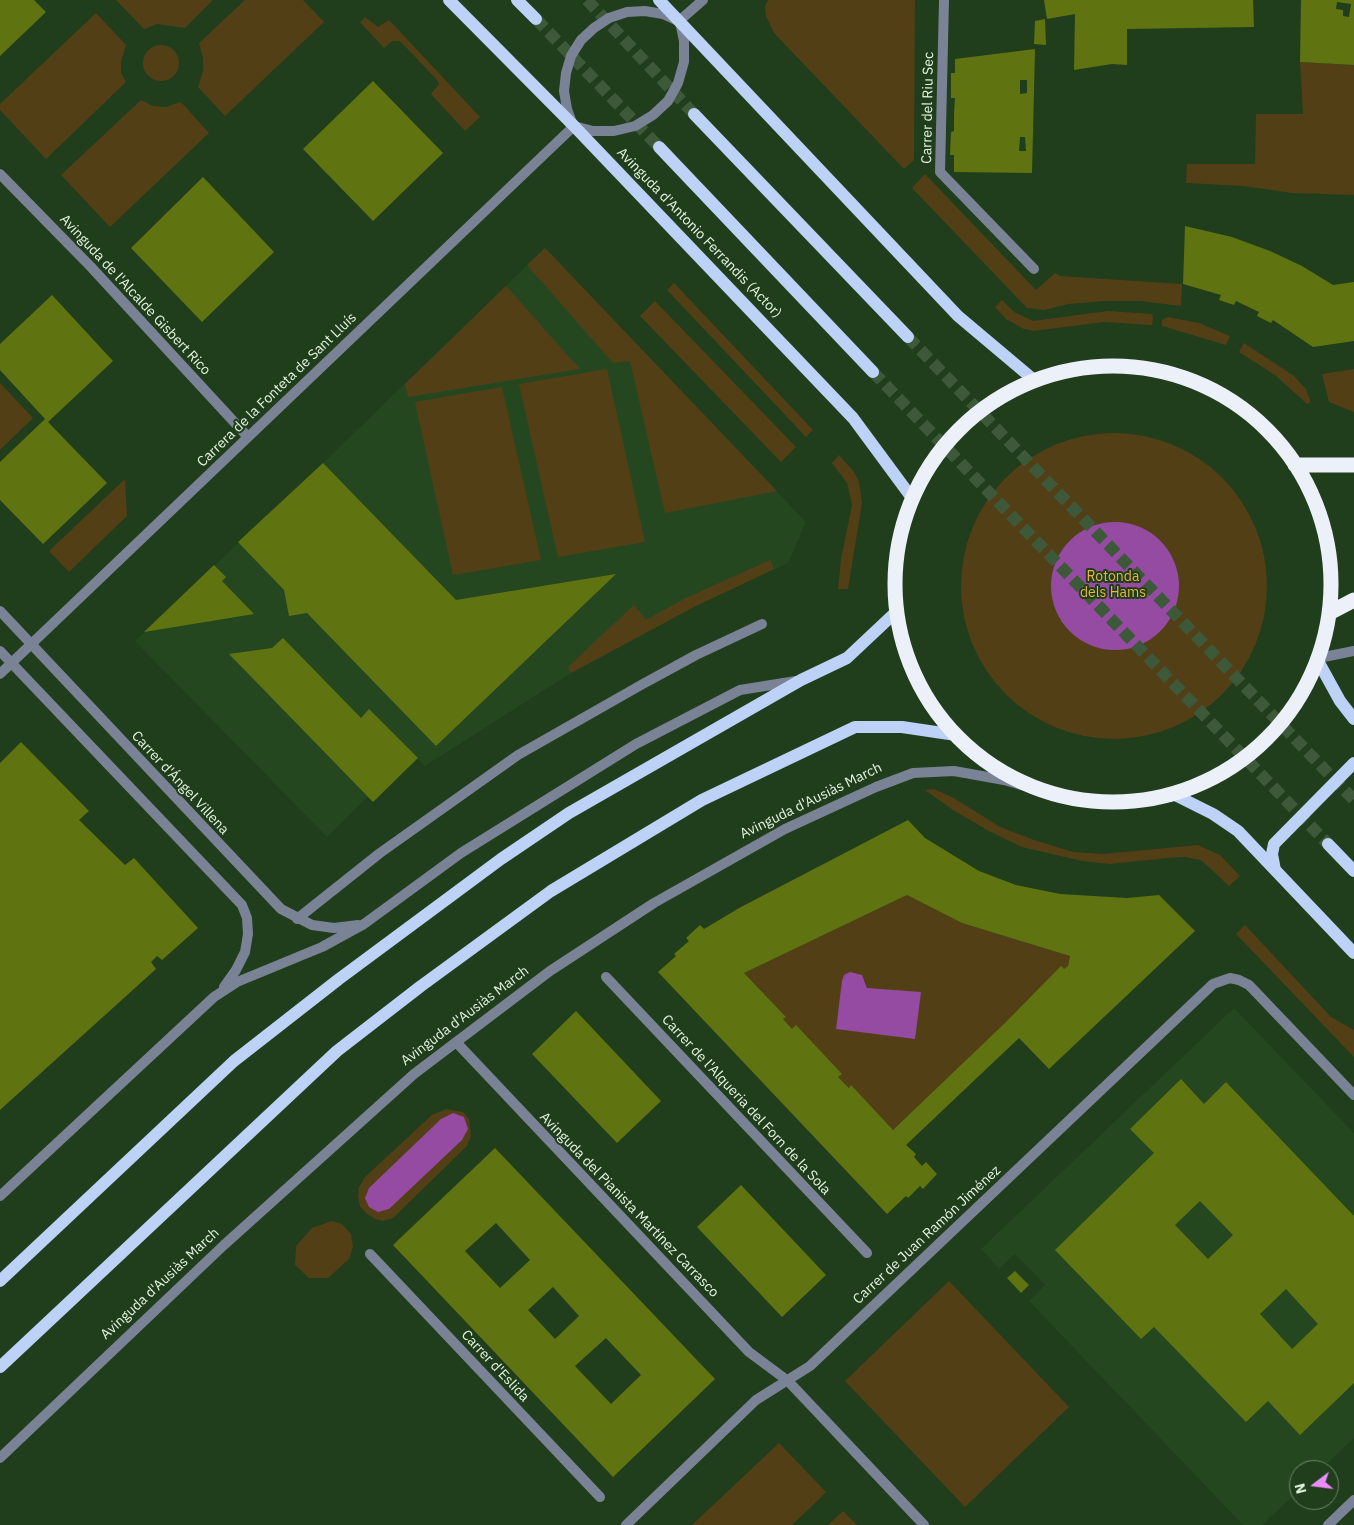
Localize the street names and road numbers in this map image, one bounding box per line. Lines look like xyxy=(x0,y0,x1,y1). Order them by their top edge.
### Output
street label: Carrer del Riu Sec xyxy=(919,52,937,164)
street label: Avinguda d'Antonio Ferrandis (Actor) xyxy=(613,144,785,322)
street label: Avinguda de l'Alcalde Gisbert Rico xyxy=(56,211,214,379)
street label: Carrera de la Fonteta de Sant Lluís xyxy=(194,309,360,471)
street label: Carrer d'Ángel Villena xyxy=(128,728,232,838)
street label: Avinguda d'Ausiàs March xyxy=(737,759,885,843)
street label: Avinguda d'Ausiàs March xyxy=(398,962,532,1070)
street label: Carrer de l'Alqueria del Forn de la Sola xyxy=(658,1012,834,1198)
street label: Avinguda del Pianista Martínez Carrasco xyxy=(536,1109,722,1301)
street label: Carrer de Juan Ramón Jiménez xyxy=(850,1162,1004,1308)
street label: Avinguda d'Ausiàs March xyxy=(97,1225,223,1343)
street label: Carrer d'Eslida xyxy=(458,1327,532,1405)

